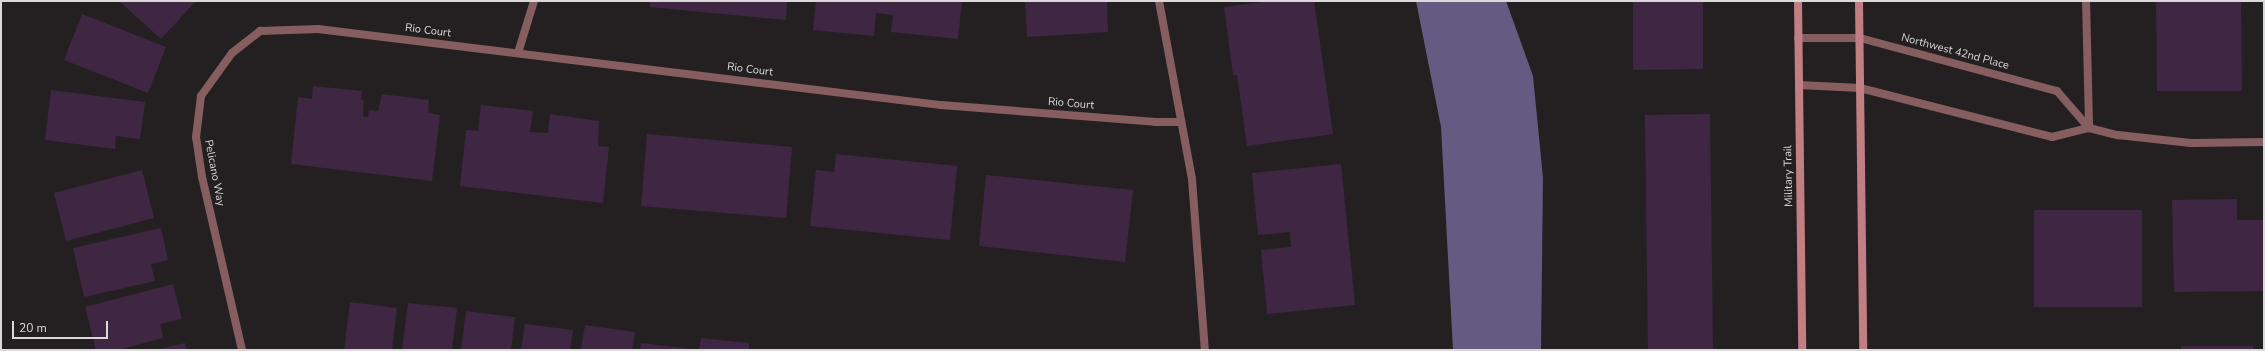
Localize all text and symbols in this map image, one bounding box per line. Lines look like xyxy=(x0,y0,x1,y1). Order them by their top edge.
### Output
street label: Rio Court xyxy=(404,22,452,40)
street label: Northwest 42nd Place xyxy=(1900,31,2010,73)
street label: Rio Court xyxy=(726,61,774,79)
street label: Rio Court xyxy=(1047,95,1095,113)
street label: Pelicano Way xyxy=(201,139,227,207)
street label: Military Trail xyxy=(1782,145,1796,207)
scale bar xyxy=(14,313,110,339)
text: 20 m xyxy=(19,320,47,336)

